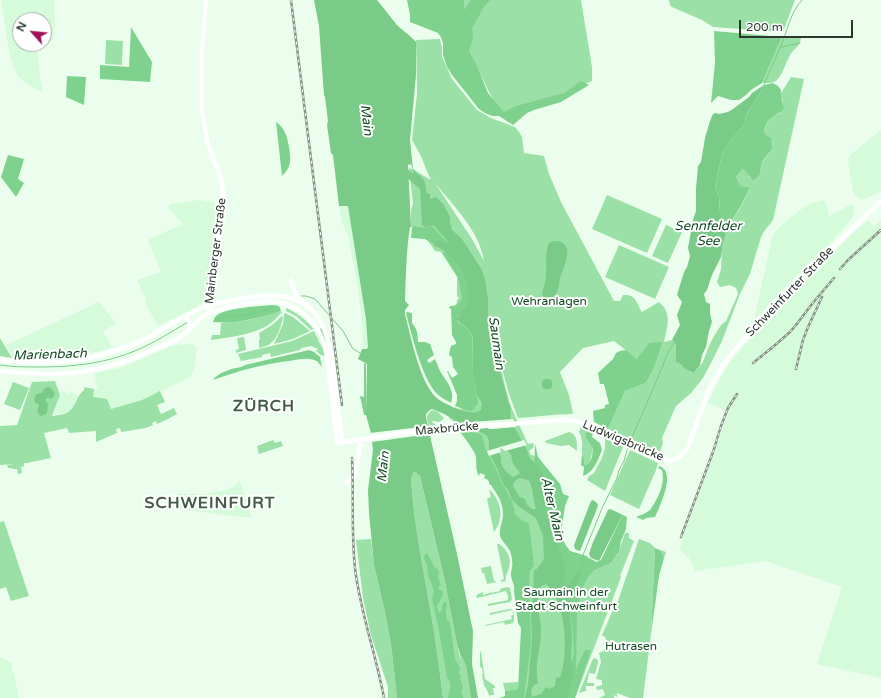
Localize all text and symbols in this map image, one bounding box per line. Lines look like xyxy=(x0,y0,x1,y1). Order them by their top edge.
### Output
north arrow xyxy=(12,12,52,52)
scale bar xyxy=(741,12,855,38)
text: N xyxy=(14,20,30,34)
text: 200 m xyxy=(746,20,783,34)
water label: Main xyxy=(356,104,376,136)
street label: Mainberger Straße xyxy=(202,197,230,305)
water label: Sennfelder See xyxy=(675,219,741,250)
street label: Schweinfurter Straße xyxy=(743,244,837,340)
park label: Wehranlagen xyxy=(511,295,587,309)
water label: Saumain xyxy=(485,315,507,371)
water label: Marienbach xyxy=(13,346,87,364)
district label: ZÜRCH xyxy=(233,397,295,417)
street label: Ludwigsbrücke xyxy=(580,417,666,465)
street label: Maxbrücke xyxy=(415,419,479,439)
water label: Main xyxy=(375,451,393,483)
water label: Alter Main xyxy=(537,476,567,542)
district label: SCHWEINFURT xyxy=(145,494,275,514)
park label: Saumain in der Stadt Schweinfurt xyxy=(515,586,617,614)
park label: Hutrasen xyxy=(605,640,657,654)

